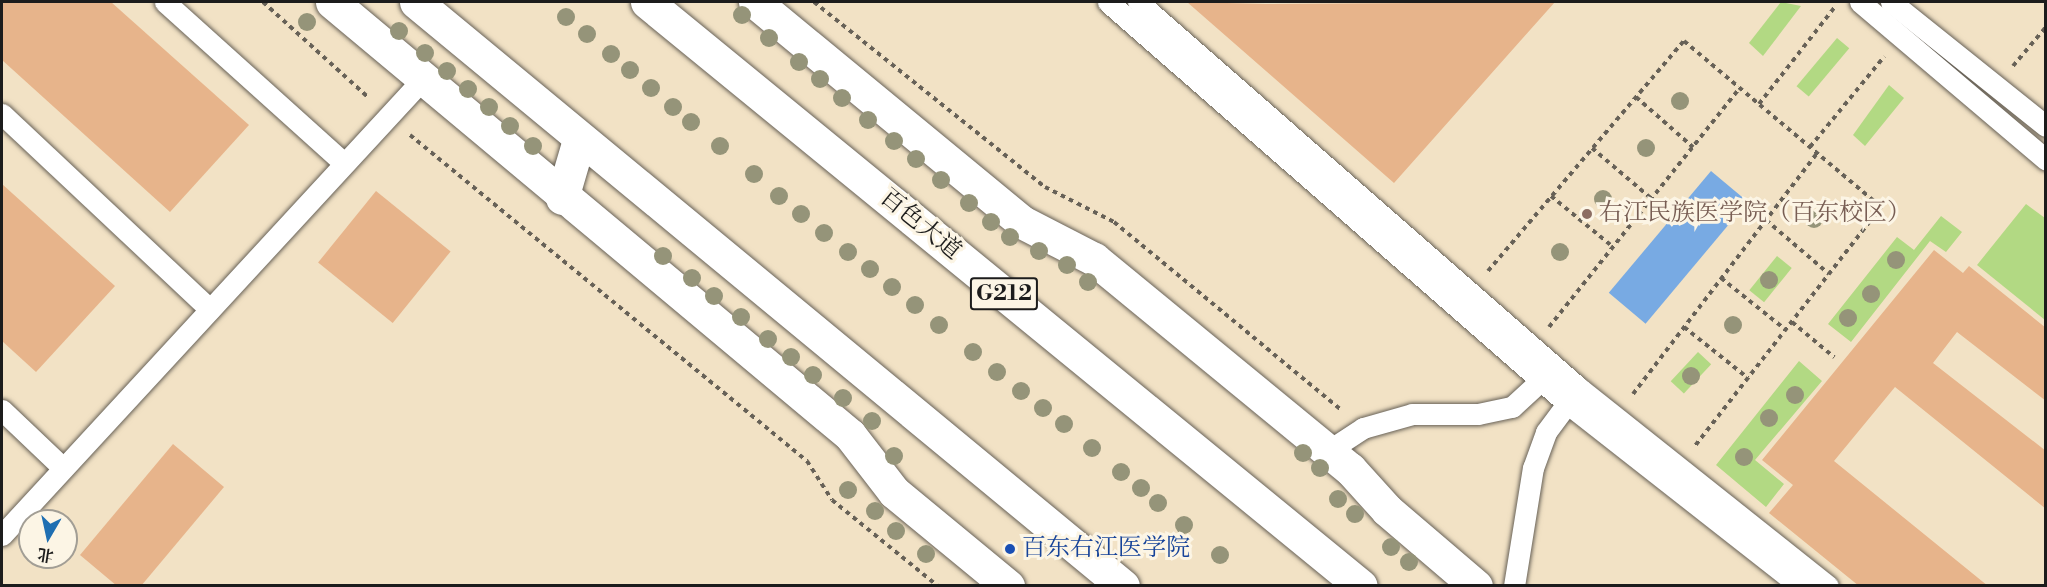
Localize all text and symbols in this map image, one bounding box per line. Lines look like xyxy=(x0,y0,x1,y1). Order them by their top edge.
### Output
street label: 百色大道 xyxy=(874,184,966,266)
place label: 右江民族医学院（百东校区） xyxy=(1599,200,1911,228)
marker: 右江民族医学院（百东校区） xyxy=(1580,207,1594,221)
road number: G212 xyxy=(970,275,1038,313)
north arrow xyxy=(18,509,78,569)
place label: 百东右江医学院 xyxy=(1022,535,1190,563)
marker: 百东右江医学院 xyxy=(1003,542,1017,556)
text: 北 xyxy=(36,544,55,566)

